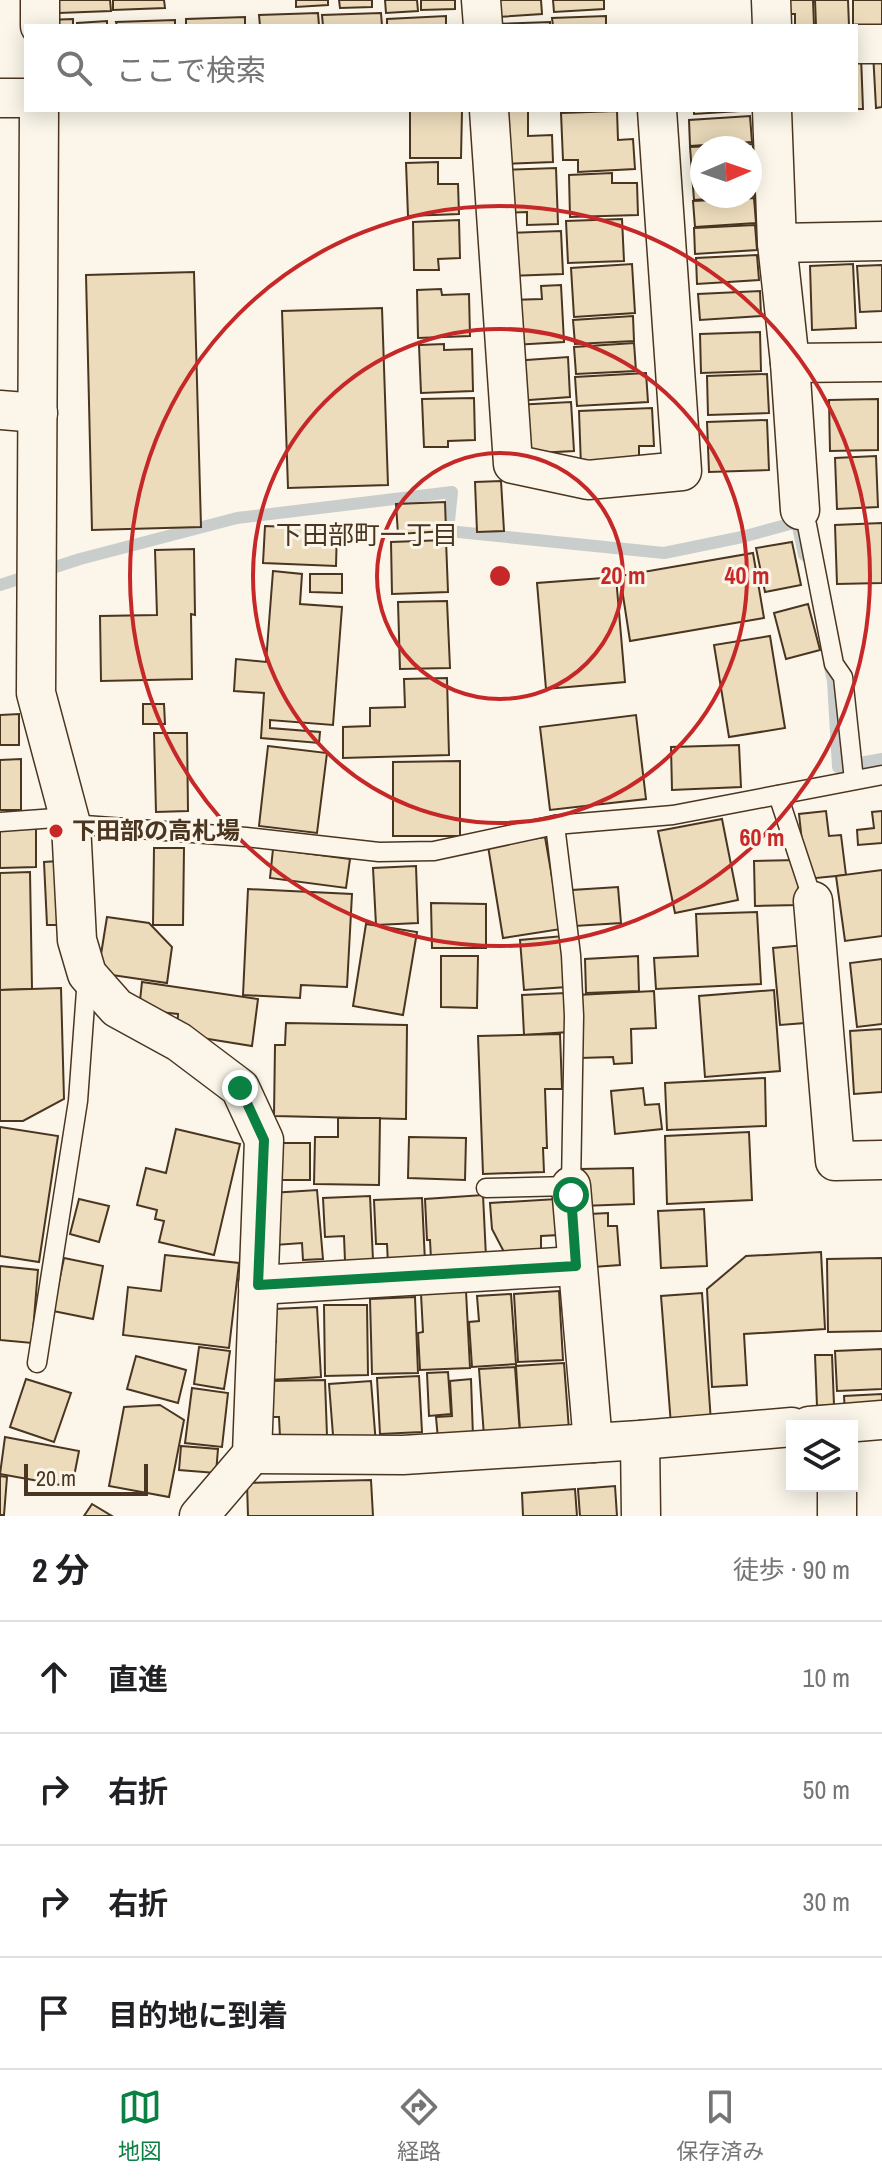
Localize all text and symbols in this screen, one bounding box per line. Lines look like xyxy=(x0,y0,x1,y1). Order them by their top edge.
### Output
search box xyxy=(24,24,858,112)
icon: search xyxy=(52,46,96,90)
text: ここで検索 xyxy=(116,50,266,90)
north arrow xyxy=(690,136,762,208)
district label: 下田部町一丁目 xyxy=(276,517,458,552)
text: 20 m xyxy=(601,559,645,591)
text: 40 m xyxy=(725,559,769,591)
centre of rings xyxy=(486,562,514,590)
place label: 下田部の高札場 xyxy=(72,814,240,846)
text: 60 m xyxy=(740,821,784,853)
marker: 下田部の高札場 xyxy=(47,822,65,840)
route end xyxy=(222,1070,258,1106)
route start xyxy=(553,1177,589,1213)
map controls xyxy=(786,1420,858,1492)
button: layers xyxy=(786,1420,858,1492)
scale bar xyxy=(24,1460,148,1496)
text: 20 m xyxy=(36,1463,76,1493)
text: 2 分 xyxy=(32,1547,89,1593)
text: 徒歩 · 90 m xyxy=(733,1552,850,1587)
icon: ahead xyxy=(32,1655,76,1699)
text: 直進 xyxy=(108,1659,168,1699)
text: 10 m xyxy=(803,1660,850,1695)
icon: right xyxy=(32,1767,76,1811)
text: 右折 xyxy=(108,1771,168,1811)
text: 50 m xyxy=(803,1772,850,1807)
icon: right xyxy=(32,1879,76,1923)
text: 右折 xyxy=(108,1883,168,1923)
text: 30 m xyxy=(803,1884,850,1919)
icon: arrive xyxy=(32,1991,76,2035)
text: 目的地に到着 xyxy=(108,1995,288,2035)
tab: 地図 xyxy=(118,2085,162,2166)
tab: 経路 xyxy=(397,2085,441,2166)
tab: 保存済み xyxy=(676,2085,764,2166)

